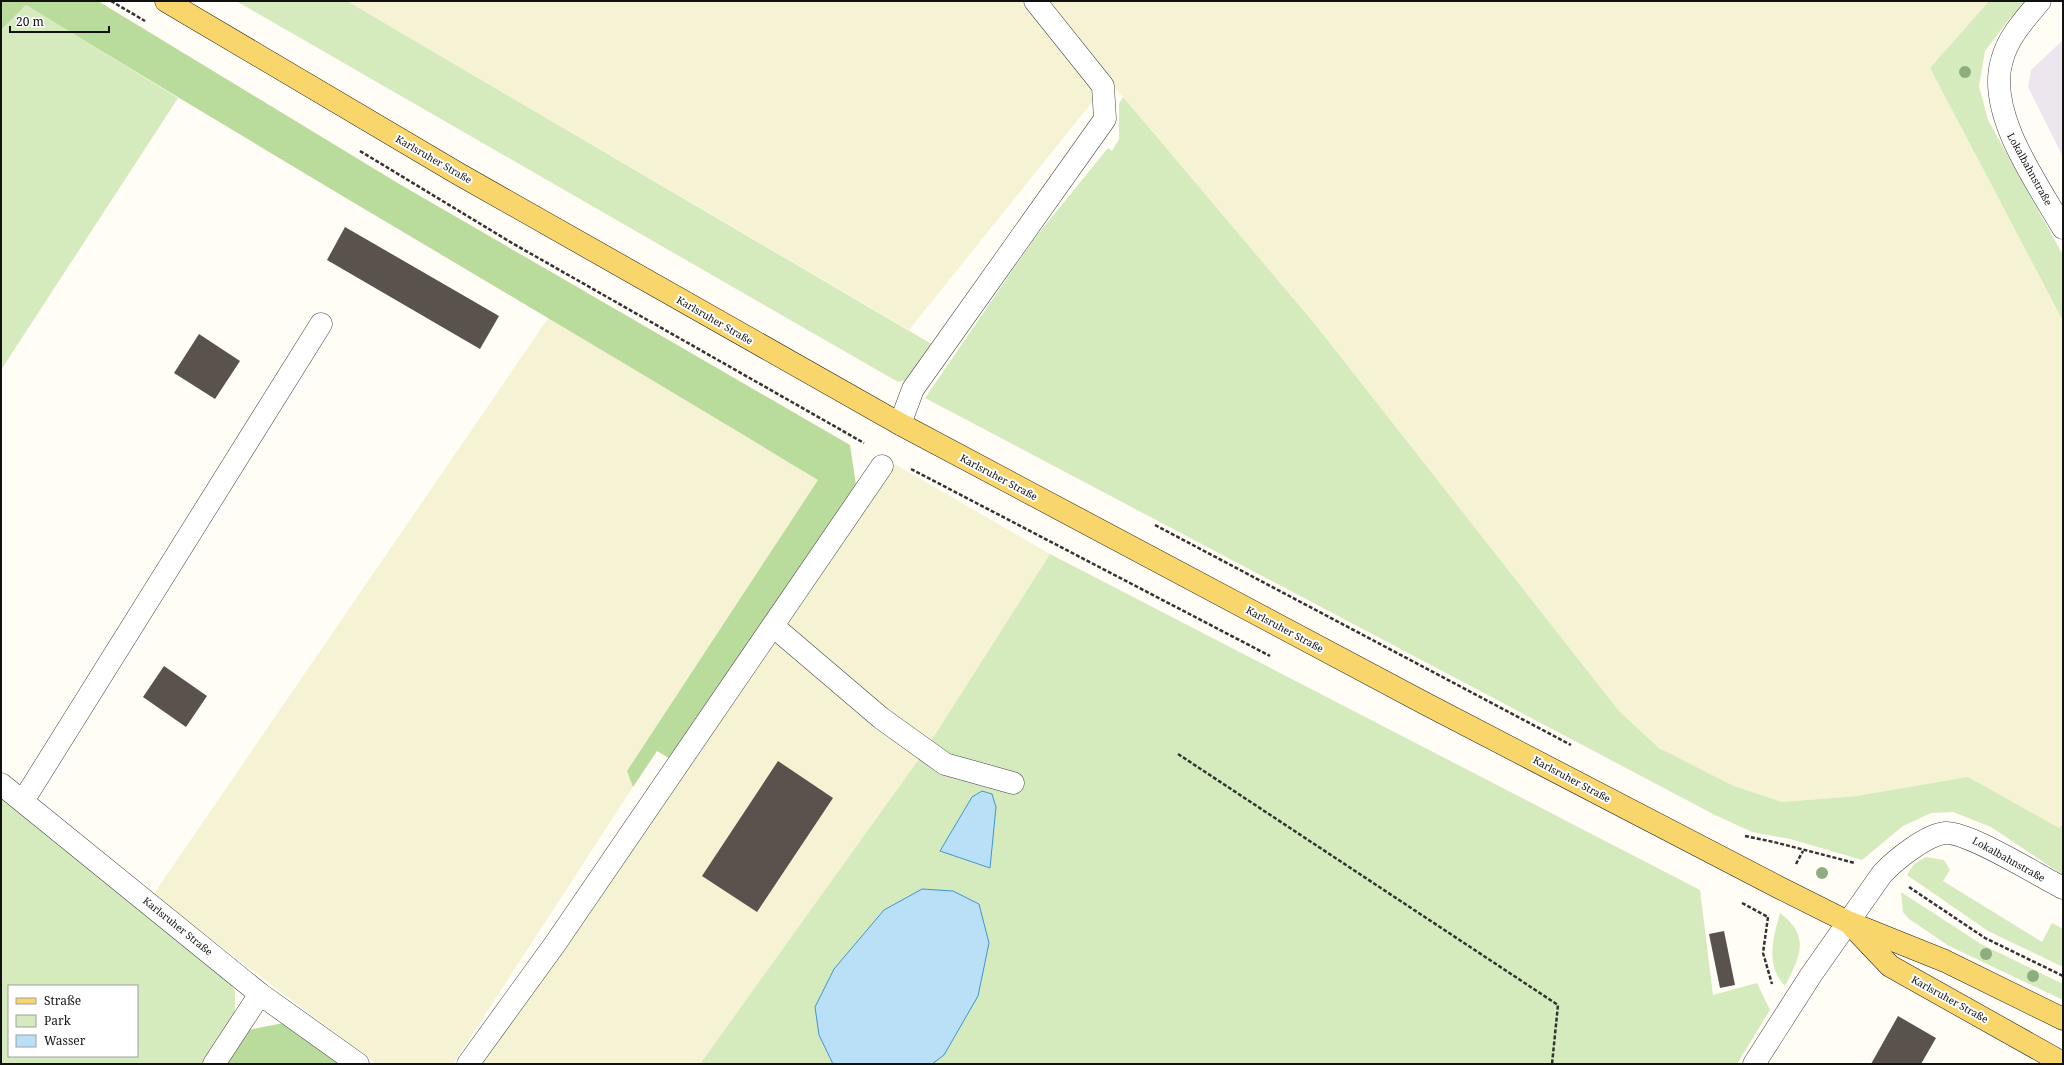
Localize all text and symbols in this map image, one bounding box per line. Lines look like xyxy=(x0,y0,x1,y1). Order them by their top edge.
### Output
scale bar xyxy=(10,8,109,34)
text: 20 m xyxy=(16,13,44,30)
street label: Lokalbahnstraße xyxy=(2004,130,2056,208)
street label: Karlsruher Straße xyxy=(393,131,475,187)
street label: Karlsruher Straße xyxy=(674,292,756,348)
street label: Karlsruher Straße xyxy=(958,451,1040,503)
street label: Karlsruher Straße xyxy=(1244,603,1326,655)
street label: Karlsruher Straße xyxy=(1531,753,1613,805)
street label: Lokalbahnstraße xyxy=(1970,833,2048,885)
street label: Karlsruher Straße xyxy=(140,894,216,958)
street label: Karlsruher Straße xyxy=(1909,972,1991,1026)
legend xyxy=(8,985,138,1057)
text: Straße xyxy=(44,992,81,1009)
text: Park xyxy=(44,1012,72,1029)
text: Wasser xyxy=(44,1032,86,1049)

